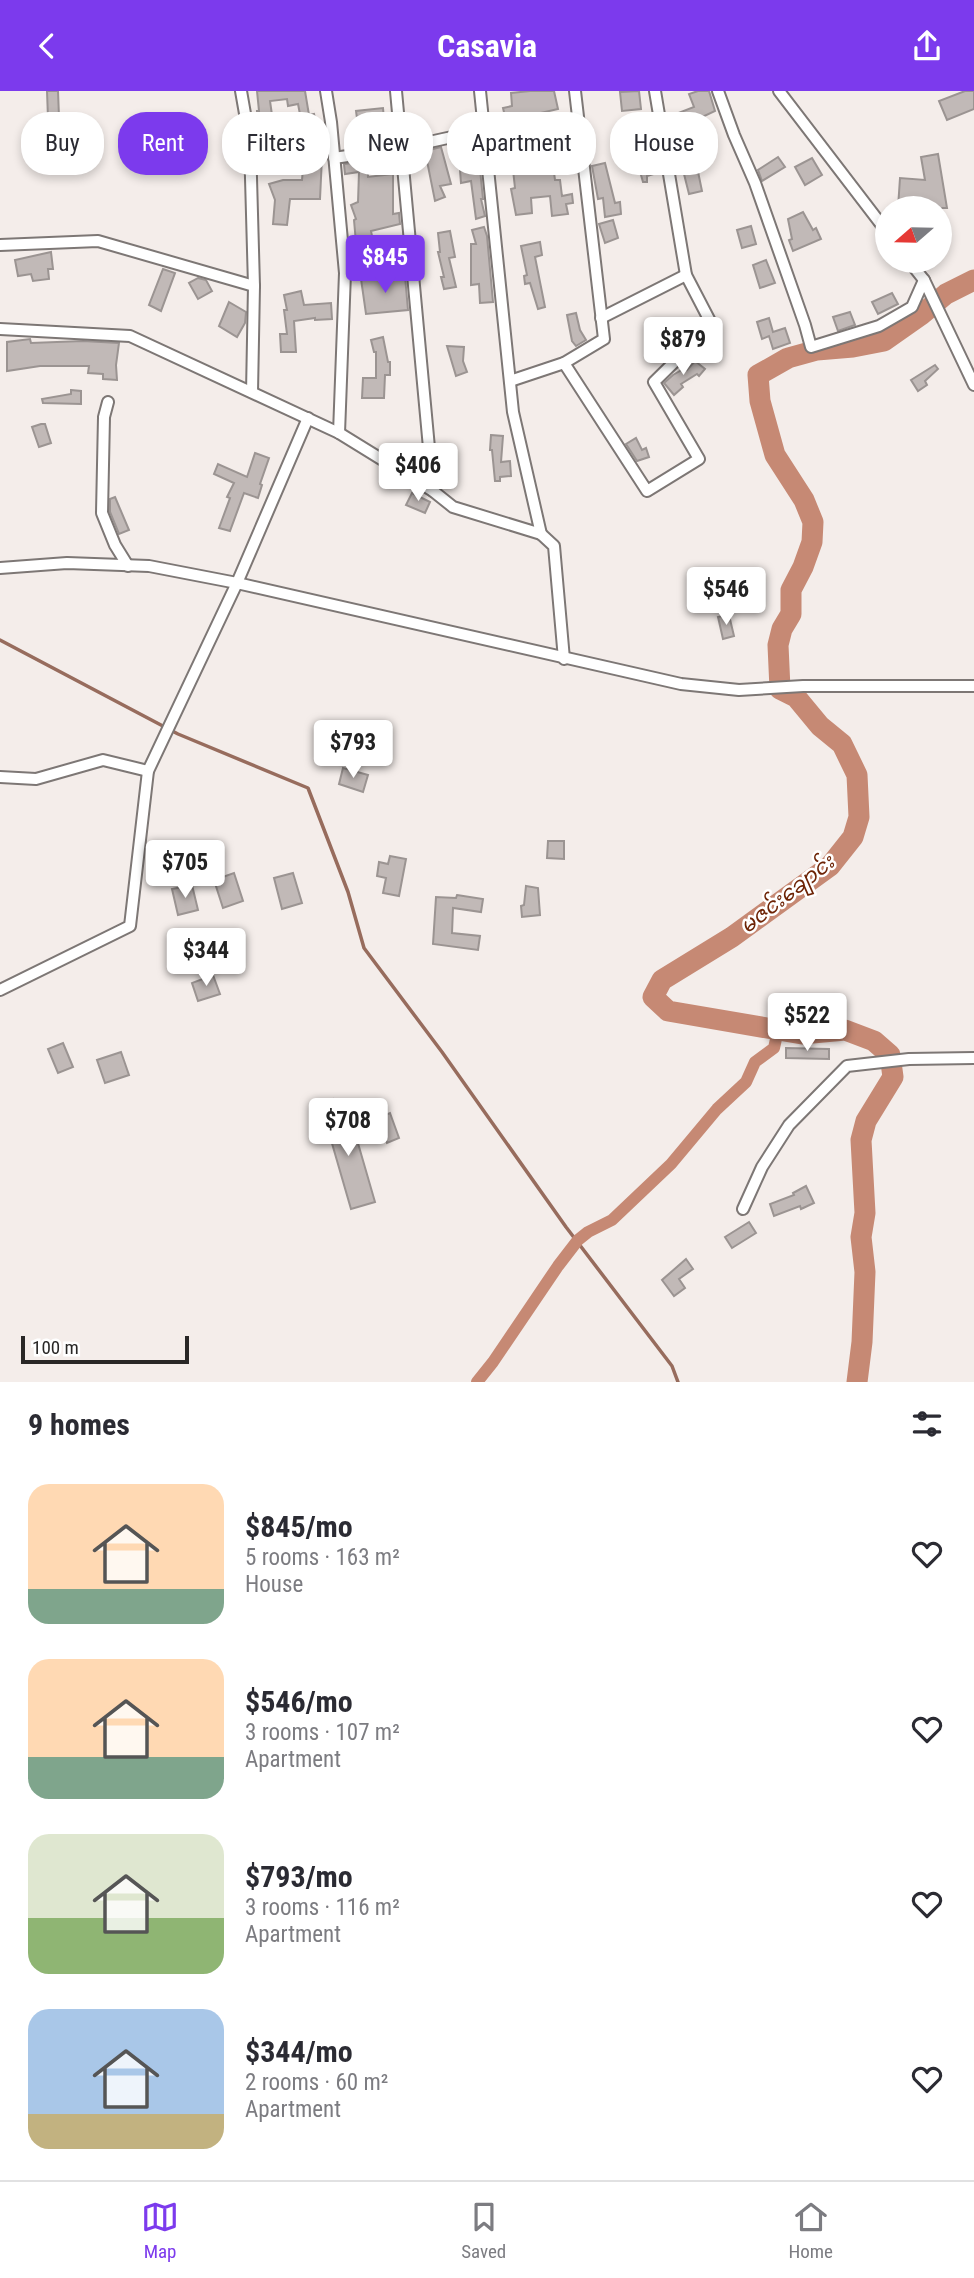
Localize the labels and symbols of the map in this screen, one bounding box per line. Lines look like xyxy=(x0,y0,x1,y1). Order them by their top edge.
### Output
north arrow xyxy=(875,196,952,273)
pin: $845 xyxy=(344,235,426,295)
pin: $879 xyxy=(642,317,724,377)
pin: $406 xyxy=(377,443,459,503)
pin: $546 xyxy=(685,567,767,627)
pin: $793 xyxy=(312,721,394,780)
pin: $705 xyxy=(144,841,226,900)
water label: မဇင်းချောင်း xyxy=(733,846,843,942)
pin: $344 xyxy=(165,929,247,988)
pin: $522 xyxy=(766,993,848,1053)
pin: $708 xyxy=(307,1098,389,1158)
scale bar xyxy=(21,1333,189,1365)

